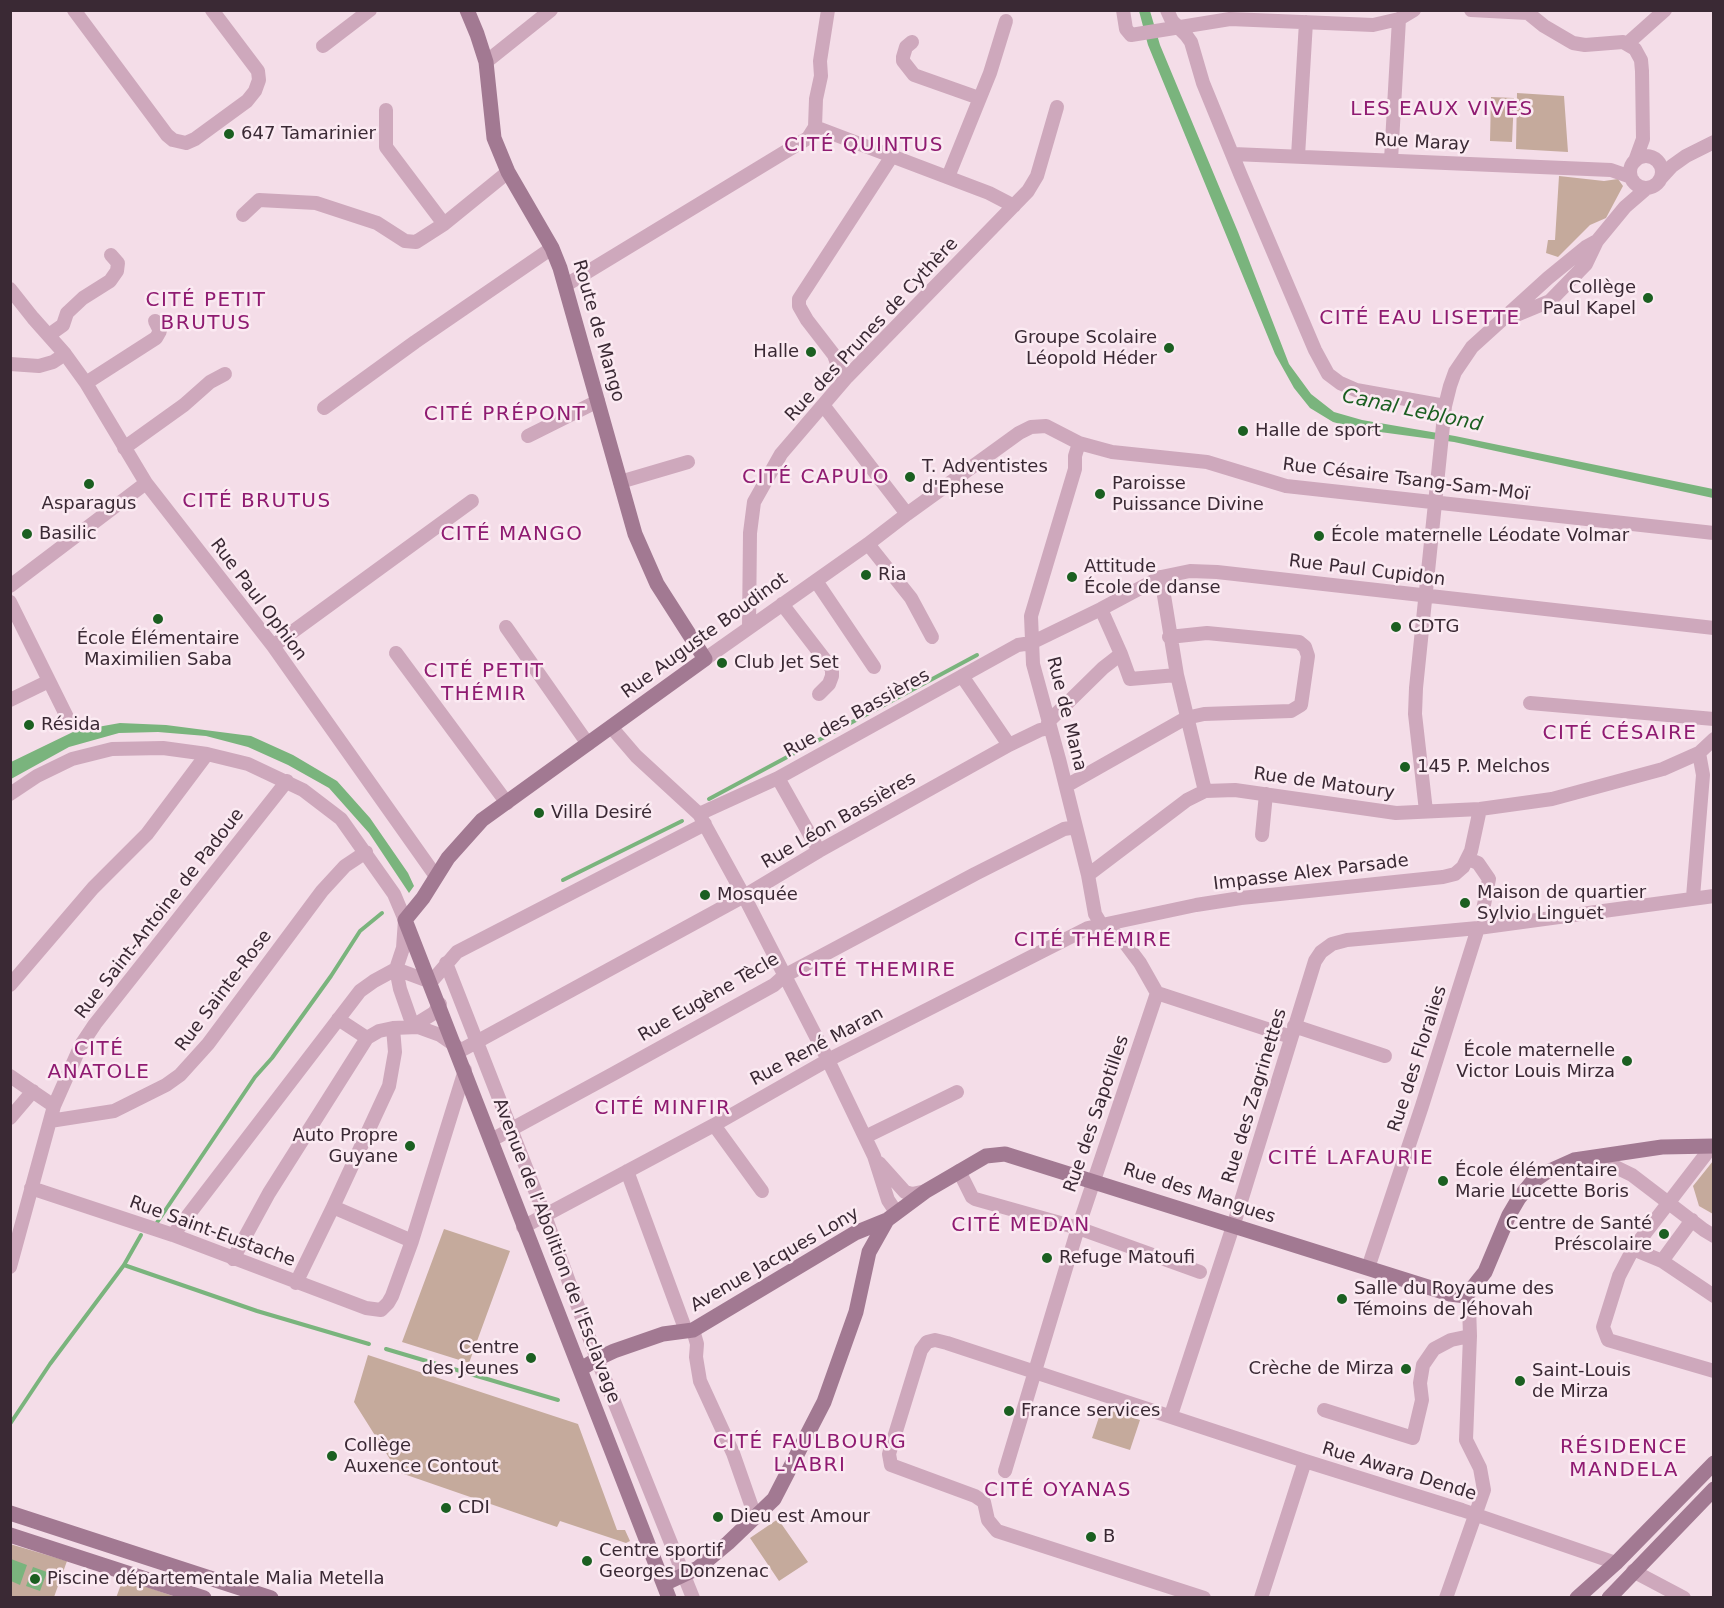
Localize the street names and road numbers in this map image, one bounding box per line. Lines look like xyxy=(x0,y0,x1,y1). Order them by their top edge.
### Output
street label: Rue Maray xyxy=(1374,130,1470,156)
street label: Rue des Prunes de Cythère xyxy=(781,234,963,426)
street label: Route de Mango xyxy=(567,258,629,404)
street label: Rue Césaire Tsang-Sam-Moï xyxy=(1281,454,1531,506)
street label: Rue Paul Ophion xyxy=(205,535,311,665)
street label: Rue Paul Cupidon xyxy=(1288,551,1446,591)
street label: Rue Auguste Boudinot xyxy=(618,568,792,704)
street label: Rue de Mana xyxy=(1041,655,1091,773)
street label: Rue des Bassières xyxy=(780,665,934,763)
street label: Rue de Matoury xyxy=(1252,763,1396,805)
street label: Rue Léon Bassières xyxy=(758,768,920,874)
street label: Rue Saint-Antoine de Padoue xyxy=(71,804,249,1024)
street label: Impasse Alex Parsade xyxy=(1212,850,1410,896)
street label: Rue Sainte-Rose xyxy=(171,926,277,1056)
street label: Rue Eugène Tècle xyxy=(635,949,783,1047)
street label: Rue des Floralies xyxy=(1384,983,1452,1135)
street label: Rue René Maran xyxy=(747,1003,887,1091)
street label: Rue des Zagrinettes xyxy=(1218,1006,1292,1186)
street label: Rue des Sapotilles xyxy=(1060,1033,1134,1195)
street label: Avenue de l'Abolition de l'Esclavage xyxy=(488,1096,624,1406)
street label: Rue des Mangues xyxy=(1120,1159,1278,1229)
street label: Rue Saint-Eustache xyxy=(126,1192,298,1272)
street label: Avenue Jacques Lony xyxy=(687,1203,863,1317)
street label: Rue Awara Dende xyxy=(1319,1438,1479,1506)

